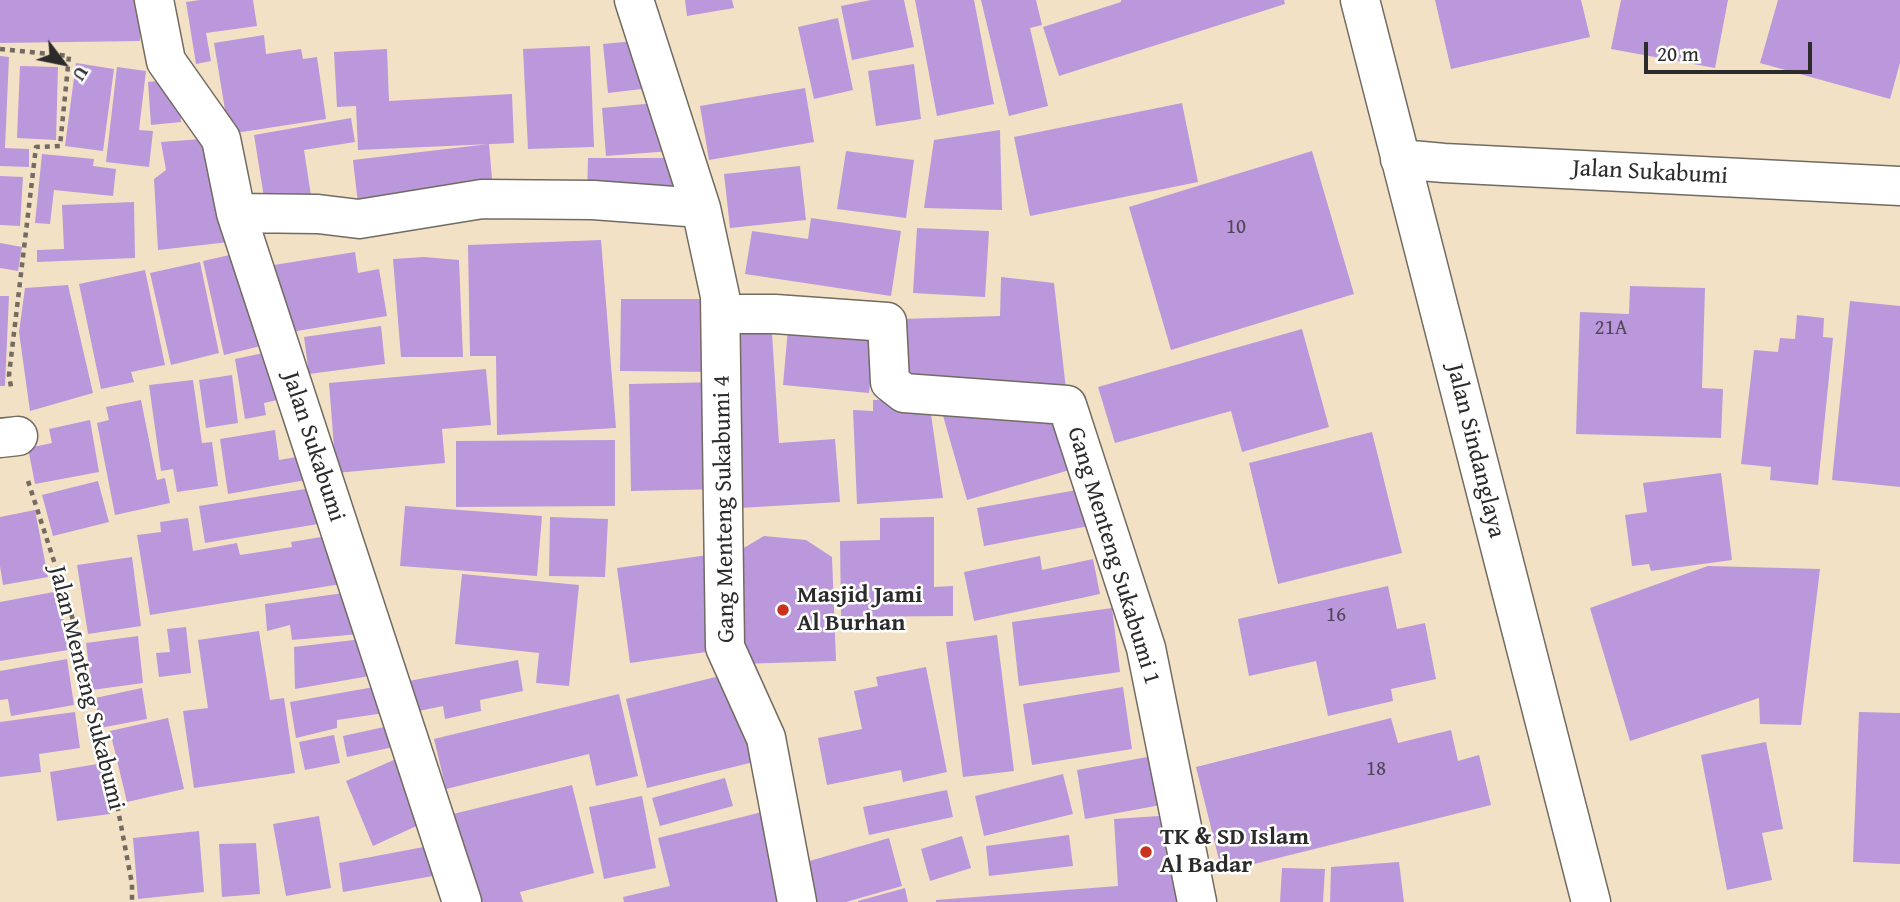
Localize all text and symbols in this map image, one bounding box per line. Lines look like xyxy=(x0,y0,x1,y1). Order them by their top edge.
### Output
north arrow xyxy=(28,28,98,98)
scale bar xyxy=(1648,28,1816,72)
text: 20 m xyxy=(1657,38,1699,69)
text: U xyxy=(66,61,96,87)
street label: Jalan Sukabumi xyxy=(1571,155,1729,191)
house number: 10 xyxy=(1226,215,1246,241)
house number: 21A xyxy=(1595,316,1627,342)
street label: Jalan Sindanglaya xyxy=(1439,361,1511,541)
street label: Jalan Sukabumi xyxy=(275,368,351,526)
street label: Gang Menteng Sukabumi 4 xyxy=(708,375,742,643)
street label: Gang Menteng Sukabumi 1 xyxy=(1060,424,1166,688)
street label: Jalan Menteng Sukabumi xyxy=(42,563,130,813)
place label: Masjid Jami Al Burhan xyxy=(797,582,922,638)
marker: Masjid Jami Al Burhan xyxy=(775,602,791,618)
house number: 16 xyxy=(1326,603,1346,629)
house number: 18 xyxy=(1366,757,1386,783)
place label: TK & SD Islam Al Badar xyxy=(1160,824,1309,880)
marker: TK & SD Islam Al Badar xyxy=(1138,844,1154,860)

